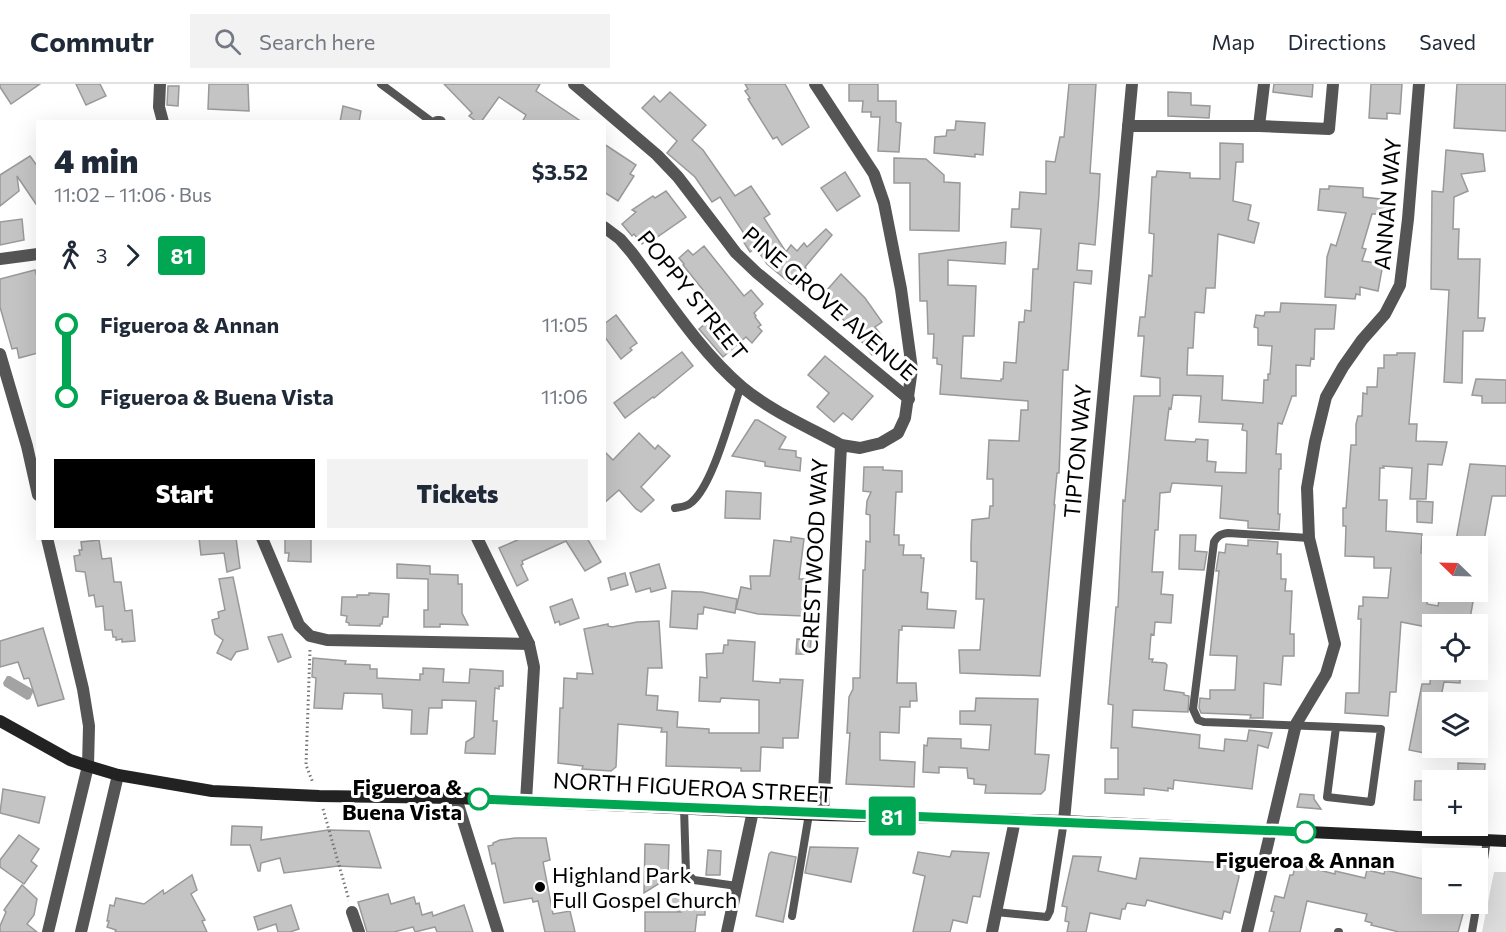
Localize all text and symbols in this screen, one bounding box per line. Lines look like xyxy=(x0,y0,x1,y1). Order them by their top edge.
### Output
search box xyxy=(190,14,610,68)
text: Commutr xyxy=(30,24,154,58)
icon: search xyxy=(211,25,244,58)
text: Search here xyxy=(259,28,375,55)
text: Map xyxy=(1212,29,1255,54)
text: Directions xyxy=(1288,29,1386,54)
text: Saved xyxy=(1419,29,1476,54)
street label: ANNAN WAY xyxy=(1368,137,1406,271)
text: 4 min xyxy=(54,139,138,180)
text: $3.52 xyxy=(532,158,588,185)
text: 11:02 – 11:06 · Bus xyxy=(54,182,212,206)
street label: PINE GROVE AVENUE xyxy=(737,220,923,386)
street label: POPPY STREET xyxy=(632,225,754,365)
icon: walk xyxy=(54,239,87,272)
icon: forward xyxy=(116,239,149,272)
text: 3 xyxy=(96,243,107,267)
text: 81 xyxy=(170,243,193,268)
text: Figueroa & Annan xyxy=(100,311,279,338)
text: 11:05 xyxy=(542,312,588,336)
text: Figueroa & Buena Vista xyxy=(100,383,334,410)
street label: TIPTON WAY xyxy=(1058,383,1096,519)
text: 11:06 xyxy=(541,384,588,408)
street label: CRESTWOOD WAY xyxy=(795,457,833,655)
button: Start xyxy=(54,459,315,528)
button: Tickets xyxy=(327,459,588,528)
north arrow xyxy=(1422,536,1488,602)
map controls xyxy=(1422,536,1488,914)
button: locate xyxy=(1422,614,1488,680)
button: layers xyxy=(1422,692,1488,758)
street label: NORTH FIGUEROA STREET xyxy=(552,766,834,808)
button: + xyxy=(1422,770,1488,836)
place label: Figueroa & Buena Vista xyxy=(342,773,462,825)
marker: Figueroa & Buena Vista xyxy=(468,788,490,810)
line badge: 81 xyxy=(865,796,919,836)
text: 81 xyxy=(881,804,903,829)
marker: Figueroa & Annan xyxy=(1294,821,1316,843)
place label: Figueroa & Annan xyxy=(1215,846,1395,873)
button: − xyxy=(1422,848,1488,914)
place label: Highland Park Full Gospel Church xyxy=(552,861,737,913)
marker: Highland Park Full Gospel Church xyxy=(533,880,547,894)

